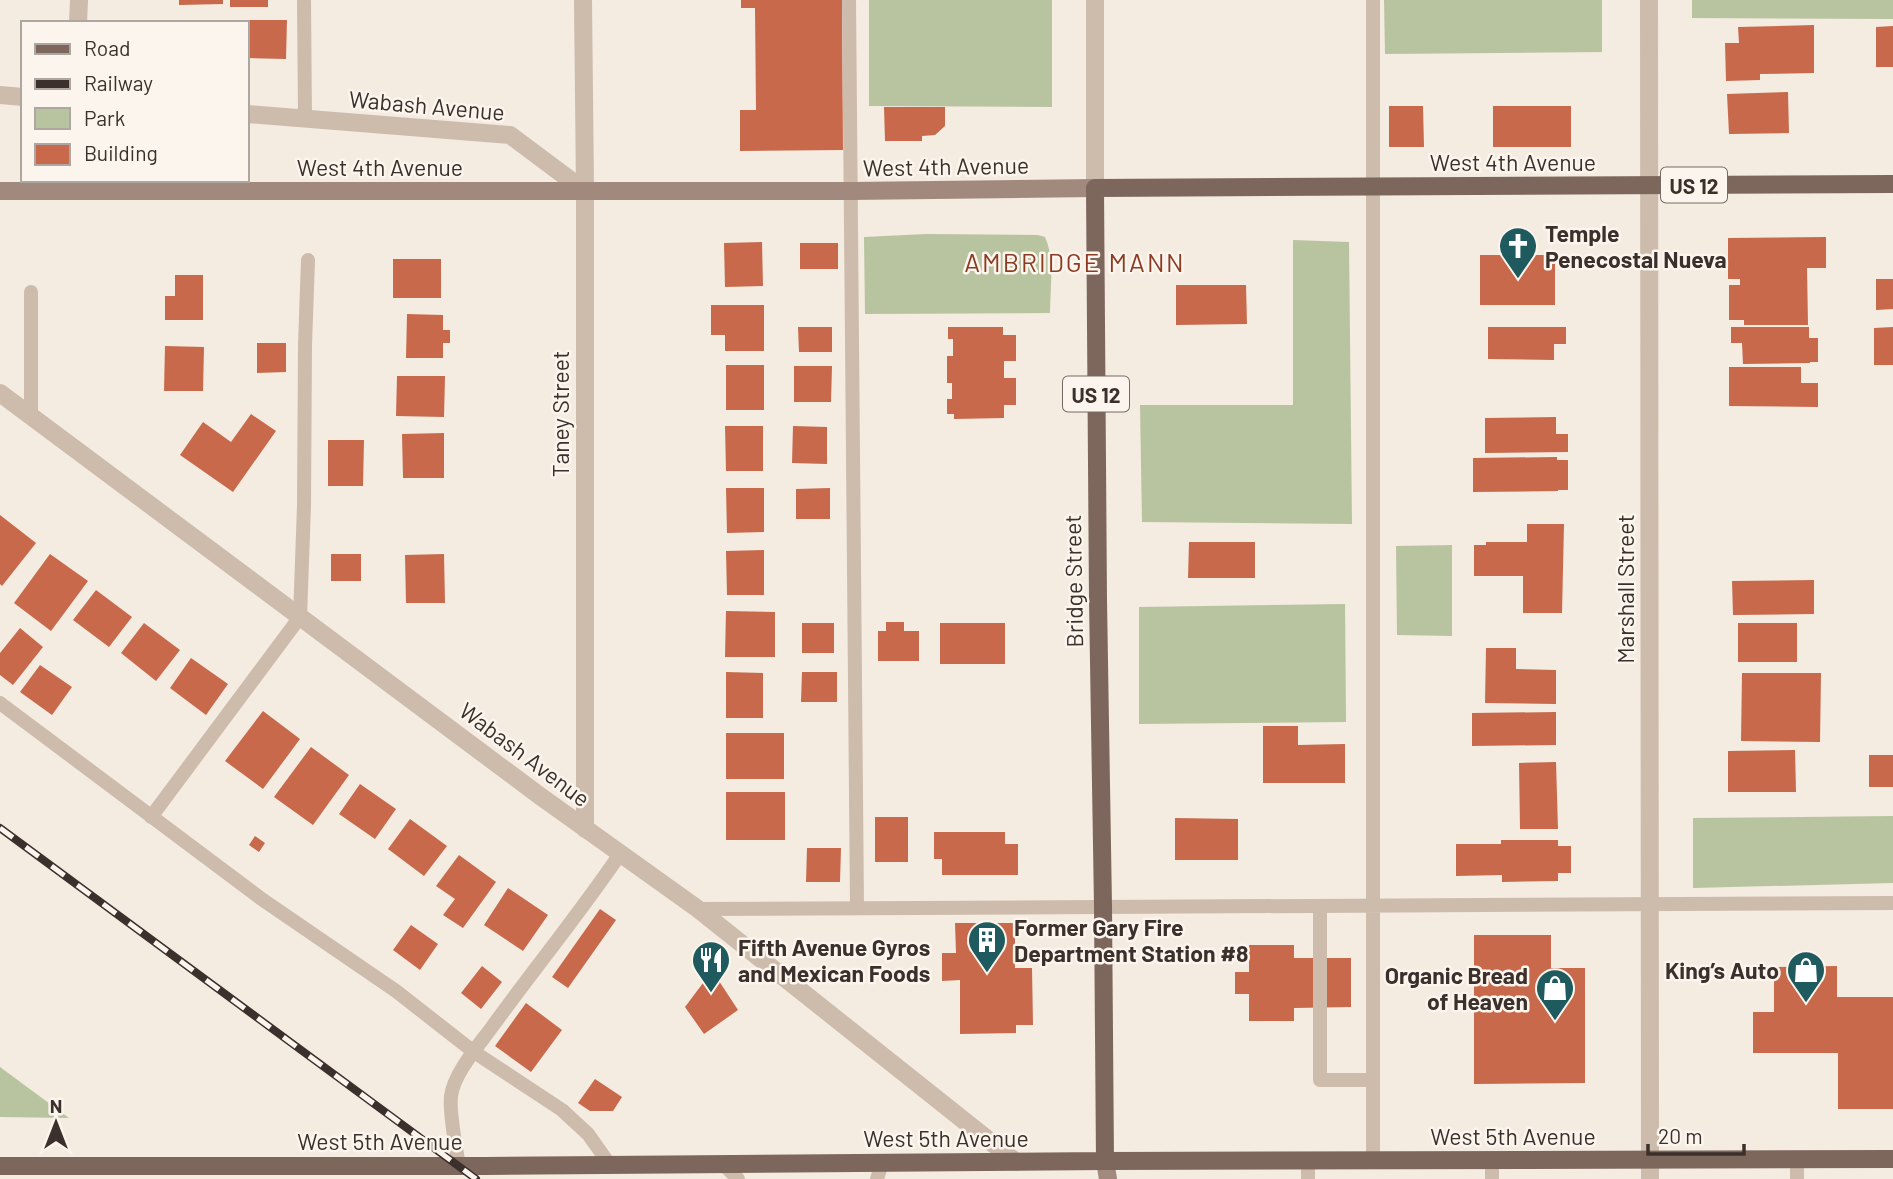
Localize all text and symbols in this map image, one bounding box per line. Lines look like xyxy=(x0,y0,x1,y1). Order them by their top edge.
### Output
legend xyxy=(21,21,248,182)
text: Road xyxy=(84,35,130,60)
text: Railway xyxy=(84,70,153,95)
street label: Wabash Avenue xyxy=(348,84,506,126)
text: Park xyxy=(84,105,125,130)
text: Building xyxy=(84,140,158,165)
street label: West 4th Avenue xyxy=(1430,148,1596,176)
street label: West 4th Avenue xyxy=(863,151,1029,181)
street label: West 4th Avenue xyxy=(297,153,463,181)
road number: US 12 xyxy=(1661,168,1727,202)
place label: Temple Penecostal Nueva xyxy=(1545,219,1727,273)
church icon: Temple Penecostal Nueva xyxy=(1497,225,1539,280)
district label: AMBRIDGE MANN xyxy=(964,246,1186,277)
street label: Taney Street xyxy=(546,351,574,477)
road number: US 12 xyxy=(1063,376,1129,412)
street label: Bridge Street xyxy=(1058,514,1088,648)
street label: Marshall Street xyxy=(1611,514,1639,664)
street label: Wabash Avenue xyxy=(454,696,596,812)
place label: Former Gary Fire Department Station #8 xyxy=(1014,913,1248,967)
building icon: Former Gary Fire Department Station #8 xyxy=(966,919,1008,974)
place label: Fifth Avenue Gyros and Mexican Foods xyxy=(738,933,930,987)
restaurant icon: Fifth Avenue Gyros and Mexican Foods xyxy=(690,939,732,994)
shop icon: King’s Auto xyxy=(1785,949,1827,1004)
place label: King’s Auto xyxy=(1665,956,1779,984)
place label: Organic Bread of Heaven xyxy=(1385,961,1528,1015)
shop icon: Organic Bread of Heaven xyxy=(1534,967,1576,1022)
north arrow xyxy=(21,1088,91,1158)
text: N xyxy=(50,1094,62,1117)
scale bar xyxy=(1648,1112,1744,1156)
street label: West 5th Avenue xyxy=(1430,1122,1596,1150)
text: 20 m xyxy=(1658,1123,1703,1148)
street label: West 5th Avenue xyxy=(863,1124,1029,1152)
street label: West 5th Avenue xyxy=(297,1127,463,1155)

